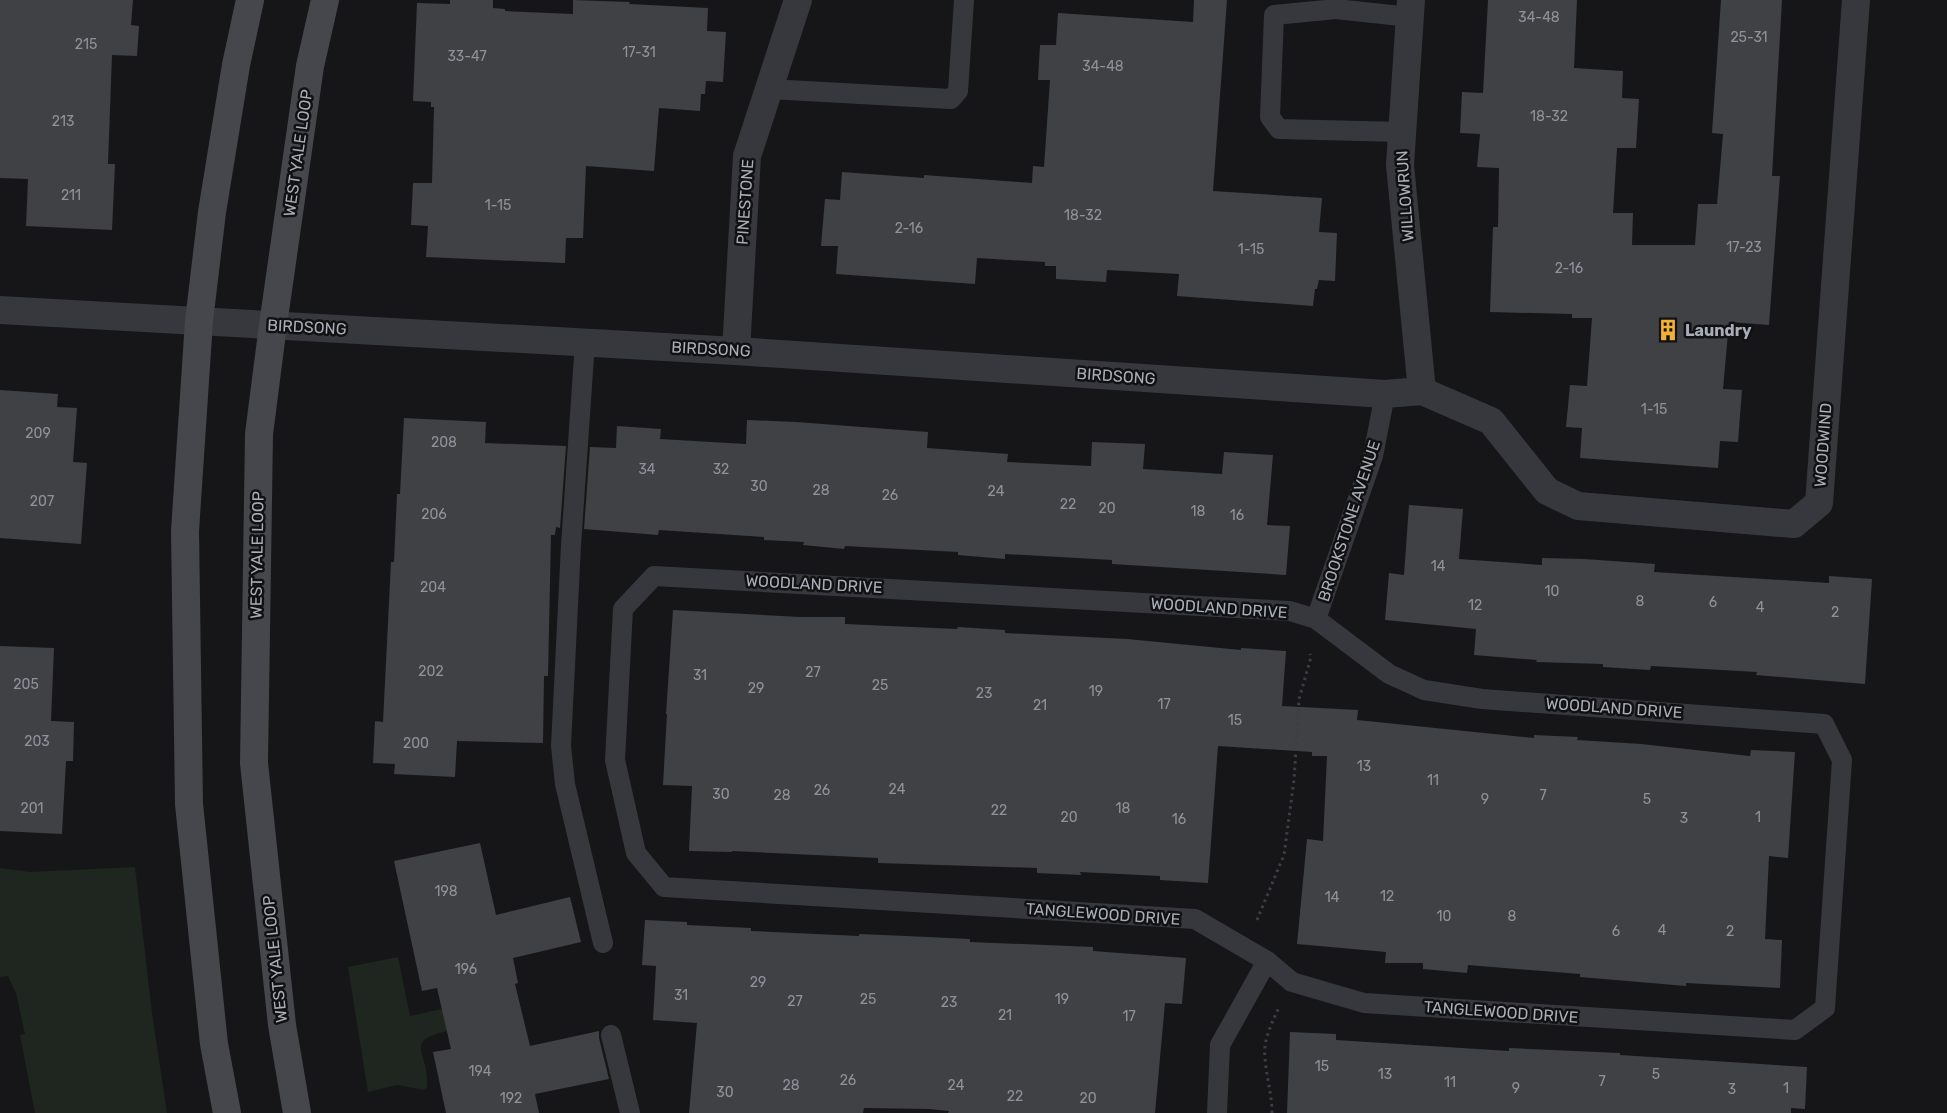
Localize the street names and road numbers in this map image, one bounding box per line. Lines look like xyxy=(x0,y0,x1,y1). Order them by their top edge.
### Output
street label: WEST YALE LOOP xyxy=(280,88,316,218)
street label: WILLOWRUN xyxy=(1392,150,1418,242)
street label: PINESTONE xyxy=(733,158,757,246)
street label: BIRDSONG xyxy=(267,315,347,339)
street label: BIRDSONG xyxy=(671,337,751,361)
street label: BIRDSONG xyxy=(1076,364,1156,388)
street label: WOODWIND xyxy=(1811,402,1835,488)
street label: BROOKSTONE AVENUE xyxy=(1314,438,1384,604)
street label: WEST YALE LOOP xyxy=(246,491,268,619)
street label: WOODLAND DRIVE xyxy=(745,571,883,597)
street label: WOODLAND DRIVE xyxy=(1150,594,1288,622)
street label: WOODLAND DRIVE xyxy=(1545,694,1683,722)
street label: WEST YALE LOOP xyxy=(259,894,291,1024)
street label: TANGLEWOOD DRIVE xyxy=(1025,899,1181,929)
street label: TANGLEWOOD DRIVE xyxy=(1423,997,1579,1027)

